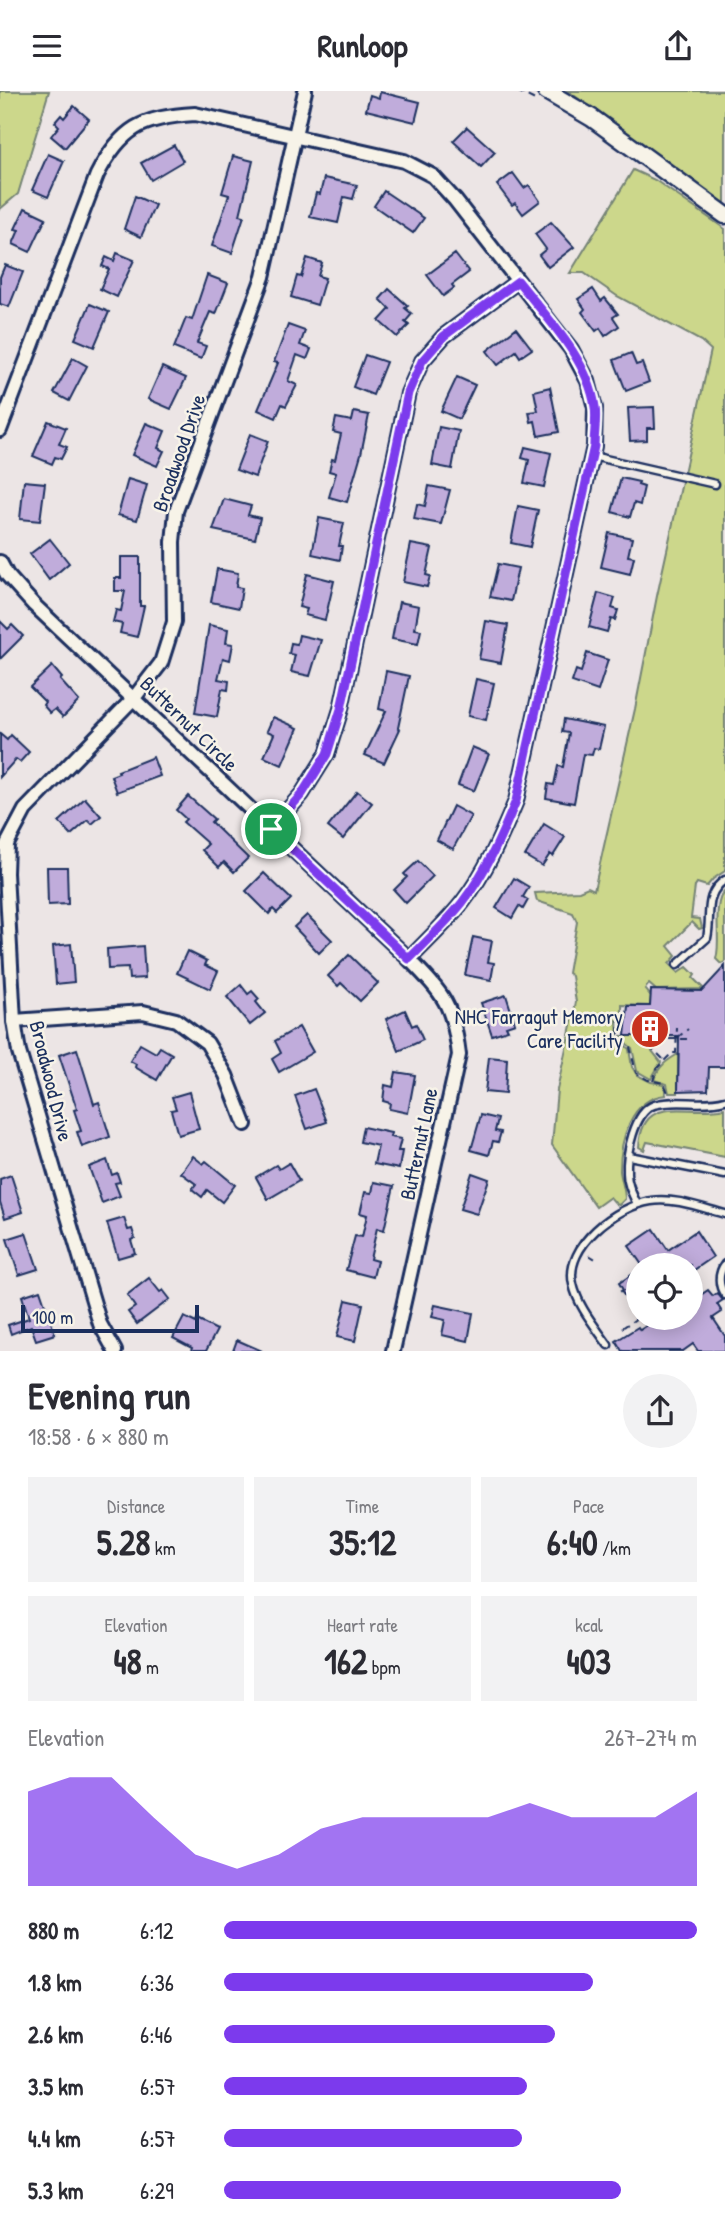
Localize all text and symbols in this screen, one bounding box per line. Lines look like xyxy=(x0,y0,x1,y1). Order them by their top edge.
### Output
text: Runloop xyxy=(318,24,407,67)
icon: menu xyxy=(28,27,66,65)
icon: share xyxy=(659,27,697,65)
street label: Broadwood Drive xyxy=(145,390,212,516)
street label: Butternut Circle xyxy=(134,669,245,778)
pin xyxy=(241,799,301,859)
icon: arrive xyxy=(252,810,290,848)
place label: NHC Farragut Memory Care Facility xyxy=(455,1002,623,1055)
building icon: NHC Farragut Memory Care Facility xyxy=(629,1008,671,1050)
street label: Broadwood Drive xyxy=(23,1018,80,1144)
street label: Butternut Lane xyxy=(392,1085,445,1203)
map controls xyxy=(626,1253,703,1330)
button: locate xyxy=(626,1253,703,1330)
scale bar xyxy=(21,1302,200,1334)
text: 100 m xyxy=(32,1304,73,1330)
text: Evening run xyxy=(28,1369,191,1421)
button: share xyxy=(623,1374,697,1448)
text: 18:58 · 6 × 880 m xyxy=(28,1421,169,1452)
text: Distance xyxy=(107,1493,165,1519)
text: Time xyxy=(346,1493,379,1519)
text: Pace xyxy=(573,1493,605,1519)
text: 5.28 xyxy=(97,1519,150,1566)
text: 35:12 xyxy=(329,1519,396,1566)
text: 6:40 xyxy=(547,1519,598,1566)
text: km xyxy=(150,1535,176,1561)
text: /km xyxy=(598,1535,631,1561)
text: Elevation xyxy=(105,1612,168,1638)
text: Heart rate xyxy=(327,1612,398,1638)
text: kcal xyxy=(575,1612,603,1638)
text: 48 xyxy=(113,1638,142,1685)
text: 162 xyxy=(324,1638,367,1685)
text: 403 xyxy=(567,1638,611,1685)
text: m xyxy=(142,1654,159,1680)
text: bpm xyxy=(367,1654,401,1680)
text: Elevation xyxy=(28,1722,104,1753)
text: 267–274 m xyxy=(604,1722,697,1753)
text: 880 m xyxy=(28,1915,79,1946)
text: 6:12 xyxy=(140,1915,174,1946)
text: 1.8 km xyxy=(28,1967,82,1998)
text: 6:36 xyxy=(140,1967,174,1998)
text: 2.6 km xyxy=(28,2019,83,2050)
text: 6:46 xyxy=(140,2019,172,2050)
text: 3.5 km xyxy=(28,2071,83,2102)
text: 6:57 xyxy=(140,2071,176,2102)
text: 4.4 km xyxy=(28,2123,81,2154)
text: 6:57 xyxy=(140,2123,176,2154)
text: 5.3 km xyxy=(28,2175,83,2206)
text: 6:29 xyxy=(140,2175,174,2206)

